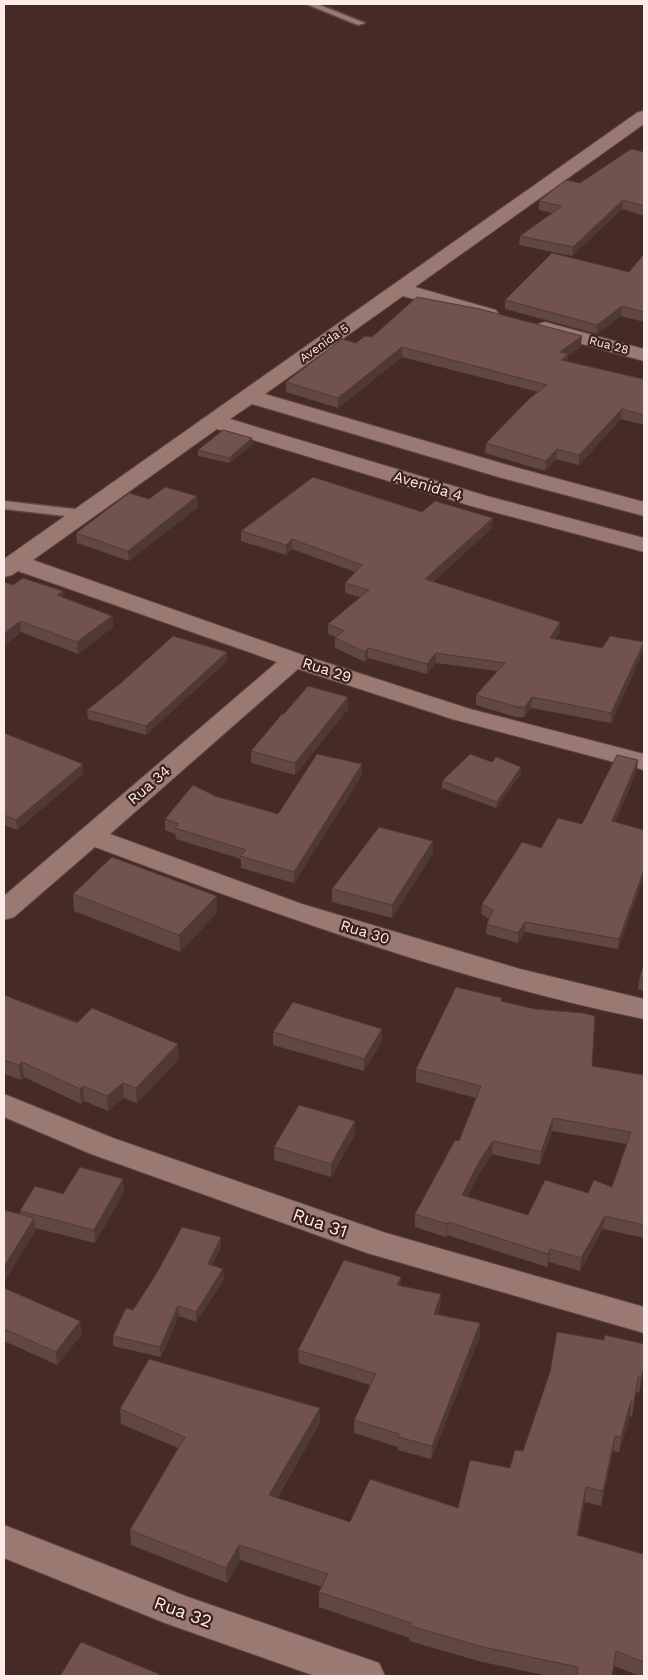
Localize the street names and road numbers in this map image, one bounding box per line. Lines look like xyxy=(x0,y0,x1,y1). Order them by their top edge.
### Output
street label: Avenida 5 xyxy=(297,321,351,365)
street label: Rua 28 xyxy=(588,333,630,357)
street label: Avenida 4 xyxy=(391,467,465,505)
street label: Rua 29 xyxy=(300,654,354,686)
street label: Rua 34 xyxy=(124,762,174,808)
street label: Rua 30 xyxy=(338,916,392,948)
street label: Rua 31 xyxy=(290,1203,350,1242)
street label: Rua 32 xyxy=(151,1591,215,1632)

